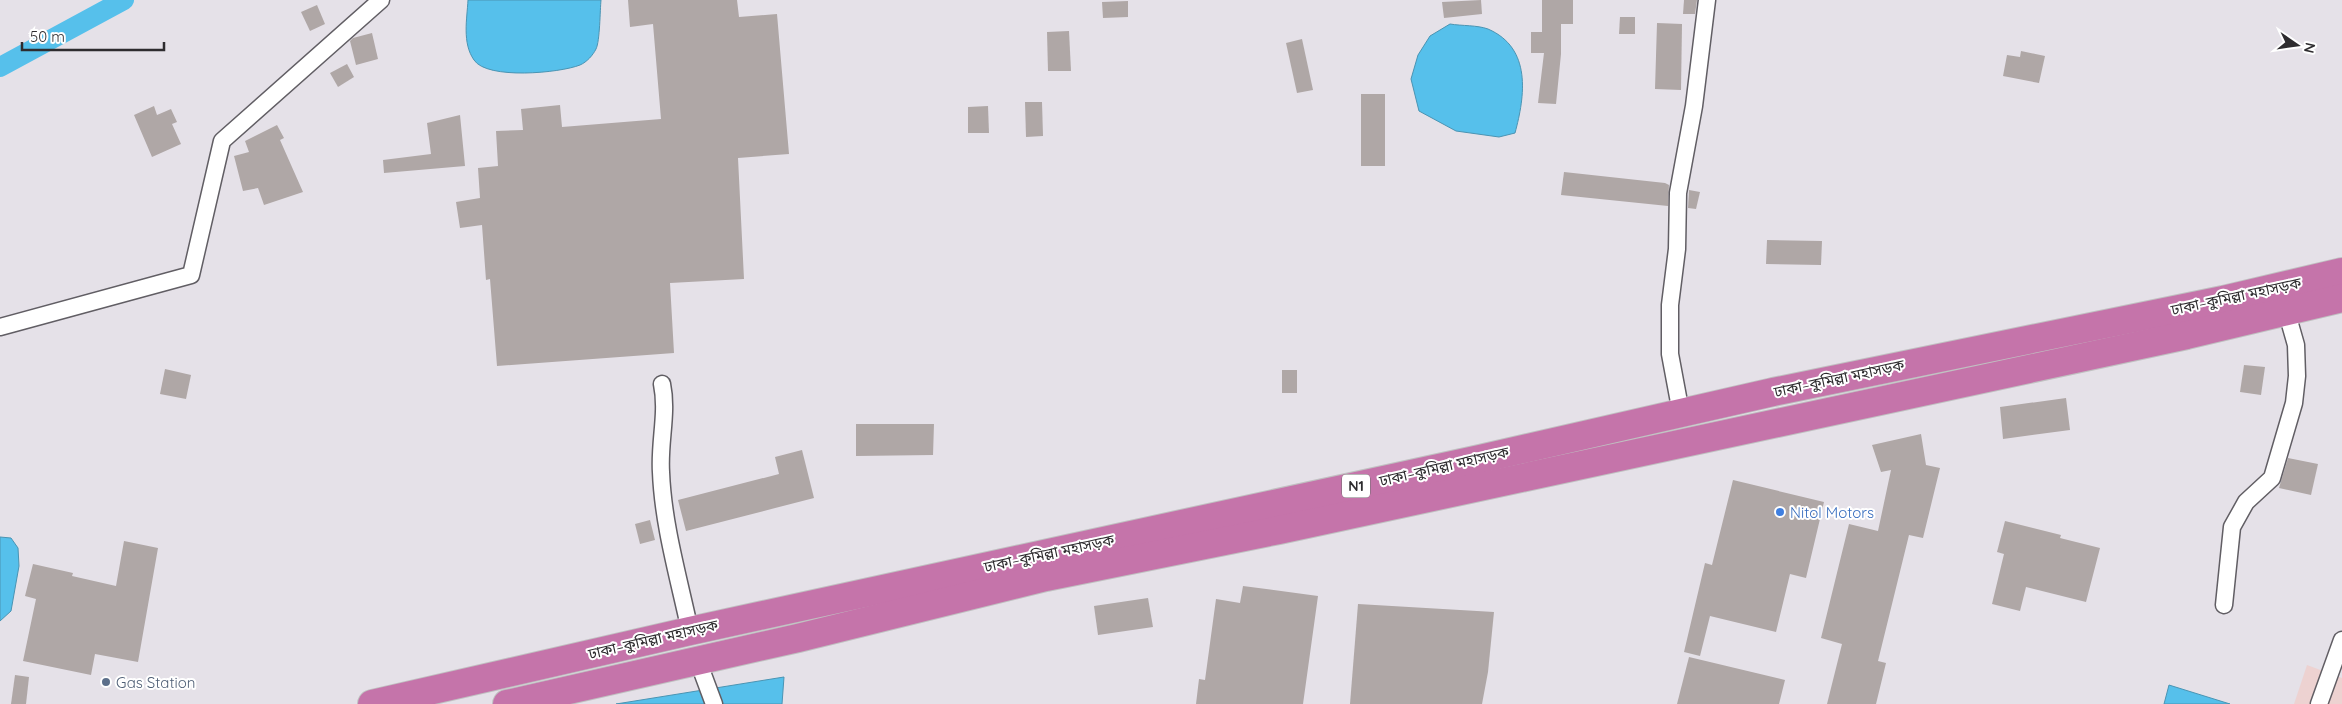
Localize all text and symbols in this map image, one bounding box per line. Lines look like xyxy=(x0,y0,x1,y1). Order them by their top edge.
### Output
scale bar xyxy=(22,20,165,52)
north arrow xyxy=(2272,20,2322,70)
text: 50 m xyxy=(30,27,65,46)
text: N xyxy=(2300,41,2320,55)
street label: ঢাকা–কুমিল্লা মহাসড়ক xyxy=(2168,273,2304,319)
street label: ঢাকা–কুমিল্লা মহাসড়ক xyxy=(1771,355,1907,401)
street label: ঢাকা–কুমিল্লা মহাসড়ক xyxy=(1376,442,1512,490)
road number: N1 xyxy=(1342,474,1370,498)
place label: Nitol Motors xyxy=(1790,503,1874,522)
marker: Nitol Motors xyxy=(1774,506,1786,518)
street label: ঢাকা–কুমিল্লা মহাসড়ক xyxy=(981,530,1117,576)
street label: ঢাকা–কুমিল্লা মহাসড়ক xyxy=(585,615,721,663)
place label: Gas Station xyxy=(116,673,196,692)
marker: Gas Station xyxy=(100,676,112,688)

